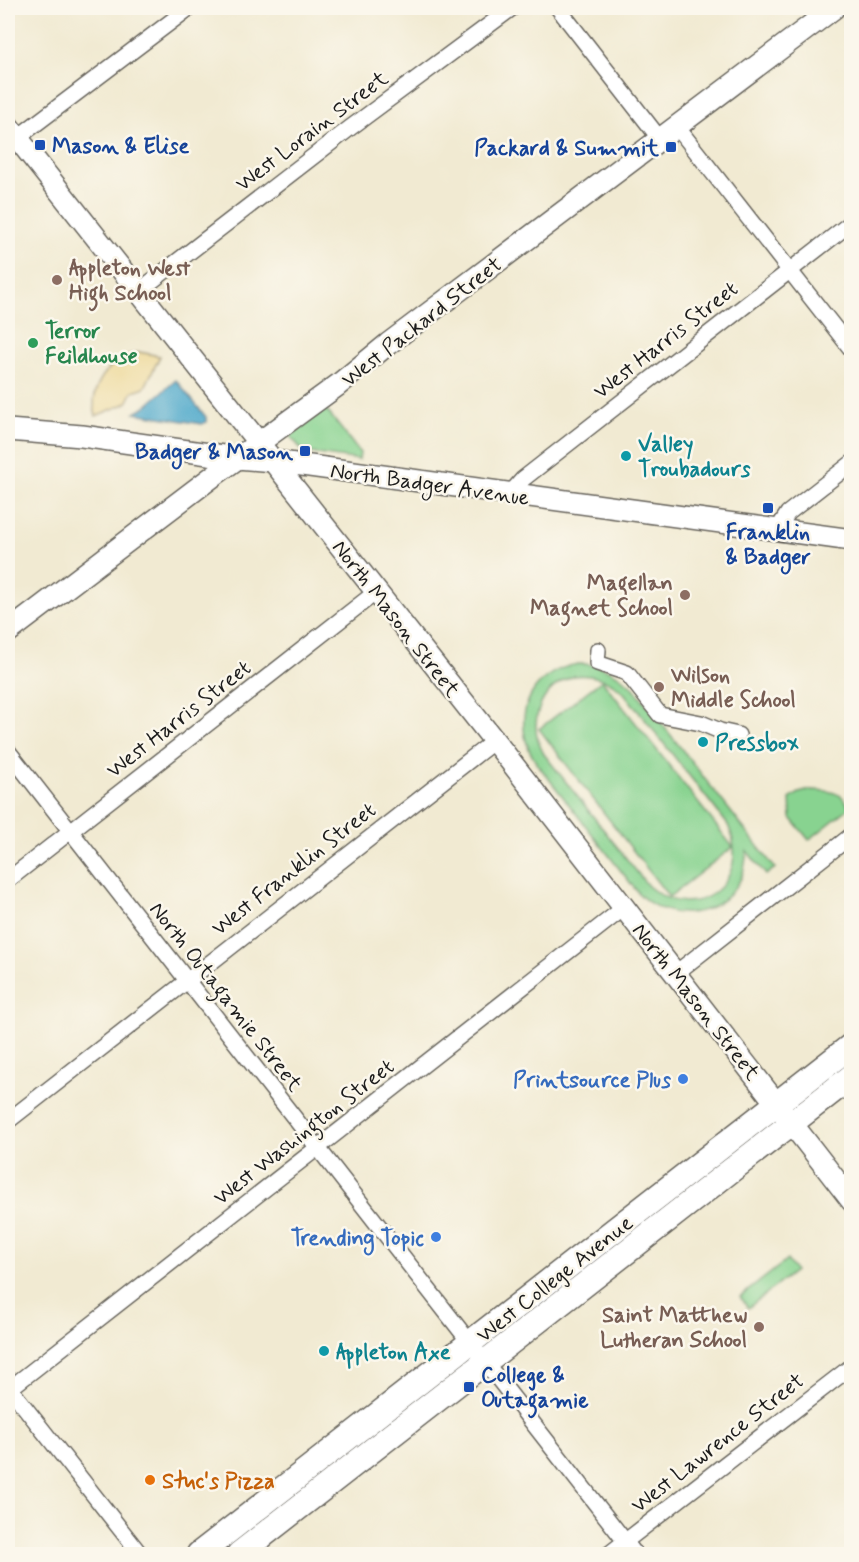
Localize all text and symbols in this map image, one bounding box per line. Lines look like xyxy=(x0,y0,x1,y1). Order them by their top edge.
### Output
street label: West Lorain Street xyxy=(230,65,394,198)
place label: Mason & Elise xyxy=(52,133,190,161)
place label: Packard & Summit xyxy=(474,135,660,163)
marker: Mason & Elise xyxy=(33,138,47,152)
marker: Packard & Summit xyxy=(664,140,678,154)
street label: West Packard Street xyxy=(336,251,508,394)
place label: Appleton West High School xyxy=(69,255,191,312)
marker: Appleton West High School xyxy=(50,273,64,287)
street label: West Harris Street xyxy=(588,275,744,406)
place label: Terror Feildhouse xyxy=(45,318,138,371)
marker: Terror Feildhouse xyxy=(26,336,40,350)
place label: Valley Troubadours xyxy=(638,431,751,484)
place label: Badger & Mason xyxy=(135,439,294,470)
marker: Badger & Mason xyxy=(298,444,312,458)
marker: Valley Troubadours xyxy=(619,449,633,463)
street label: North Badger Avenue xyxy=(328,457,531,516)
marker: Franklin & Badger xyxy=(761,501,775,515)
place label: Franklin & Badger xyxy=(725,519,811,575)
street label: North Mason Street xyxy=(325,535,466,704)
place label: Magellan Magnet School xyxy=(530,570,673,627)
marker: Magellan Magnet School xyxy=(678,588,692,602)
street label: West Harris Street xyxy=(101,654,257,785)
place label: Wilson Middle School xyxy=(670,662,796,715)
marker: Wilson Middle School xyxy=(652,680,666,694)
place label: Pressbox xyxy=(715,730,799,758)
marker: Pressbox xyxy=(696,735,710,749)
street label: West Franklin Street xyxy=(206,797,382,942)
street label: North Outagamie Street xyxy=(140,897,308,1100)
street label: North Mason Street xyxy=(625,918,766,1087)
street label: West Washington Street xyxy=(208,1053,402,1214)
place label: Printsource Plus xyxy=(513,1067,671,1095)
marker: Printsource Plus xyxy=(676,1072,690,1086)
street label: West College Avenue xyxy=(471,1210,640,1350)
place label: Trending Topic xyxy=(291,1225,424,1256)
marker: Trending Topic xyxy=(429,1230,443,1244)
place label: Saint Matthew Lutheran School xyxy=(600,1302,748,1355)
marker: Saint Matthew Lutheran School xyxy=(752,1320,766,1334)
place label: Appleton Axe xyxy=(336,1339,451,1369)
marker: Appleton Axe xyxy=(317,1344,331,1358)
place label: College & Outagamie xyxy=(481,1362,589,1419)
street label: West Lawrence Street xyxy=(626,1367,810,1520)
marker: College & Outagamie xyxy=(462,1380,476,1394)
place label: Stuc's Pizza xyxy=(162,1468,275,1496)
marker: Stuc's Pizza xyxy=(143,1473,157,1487)

